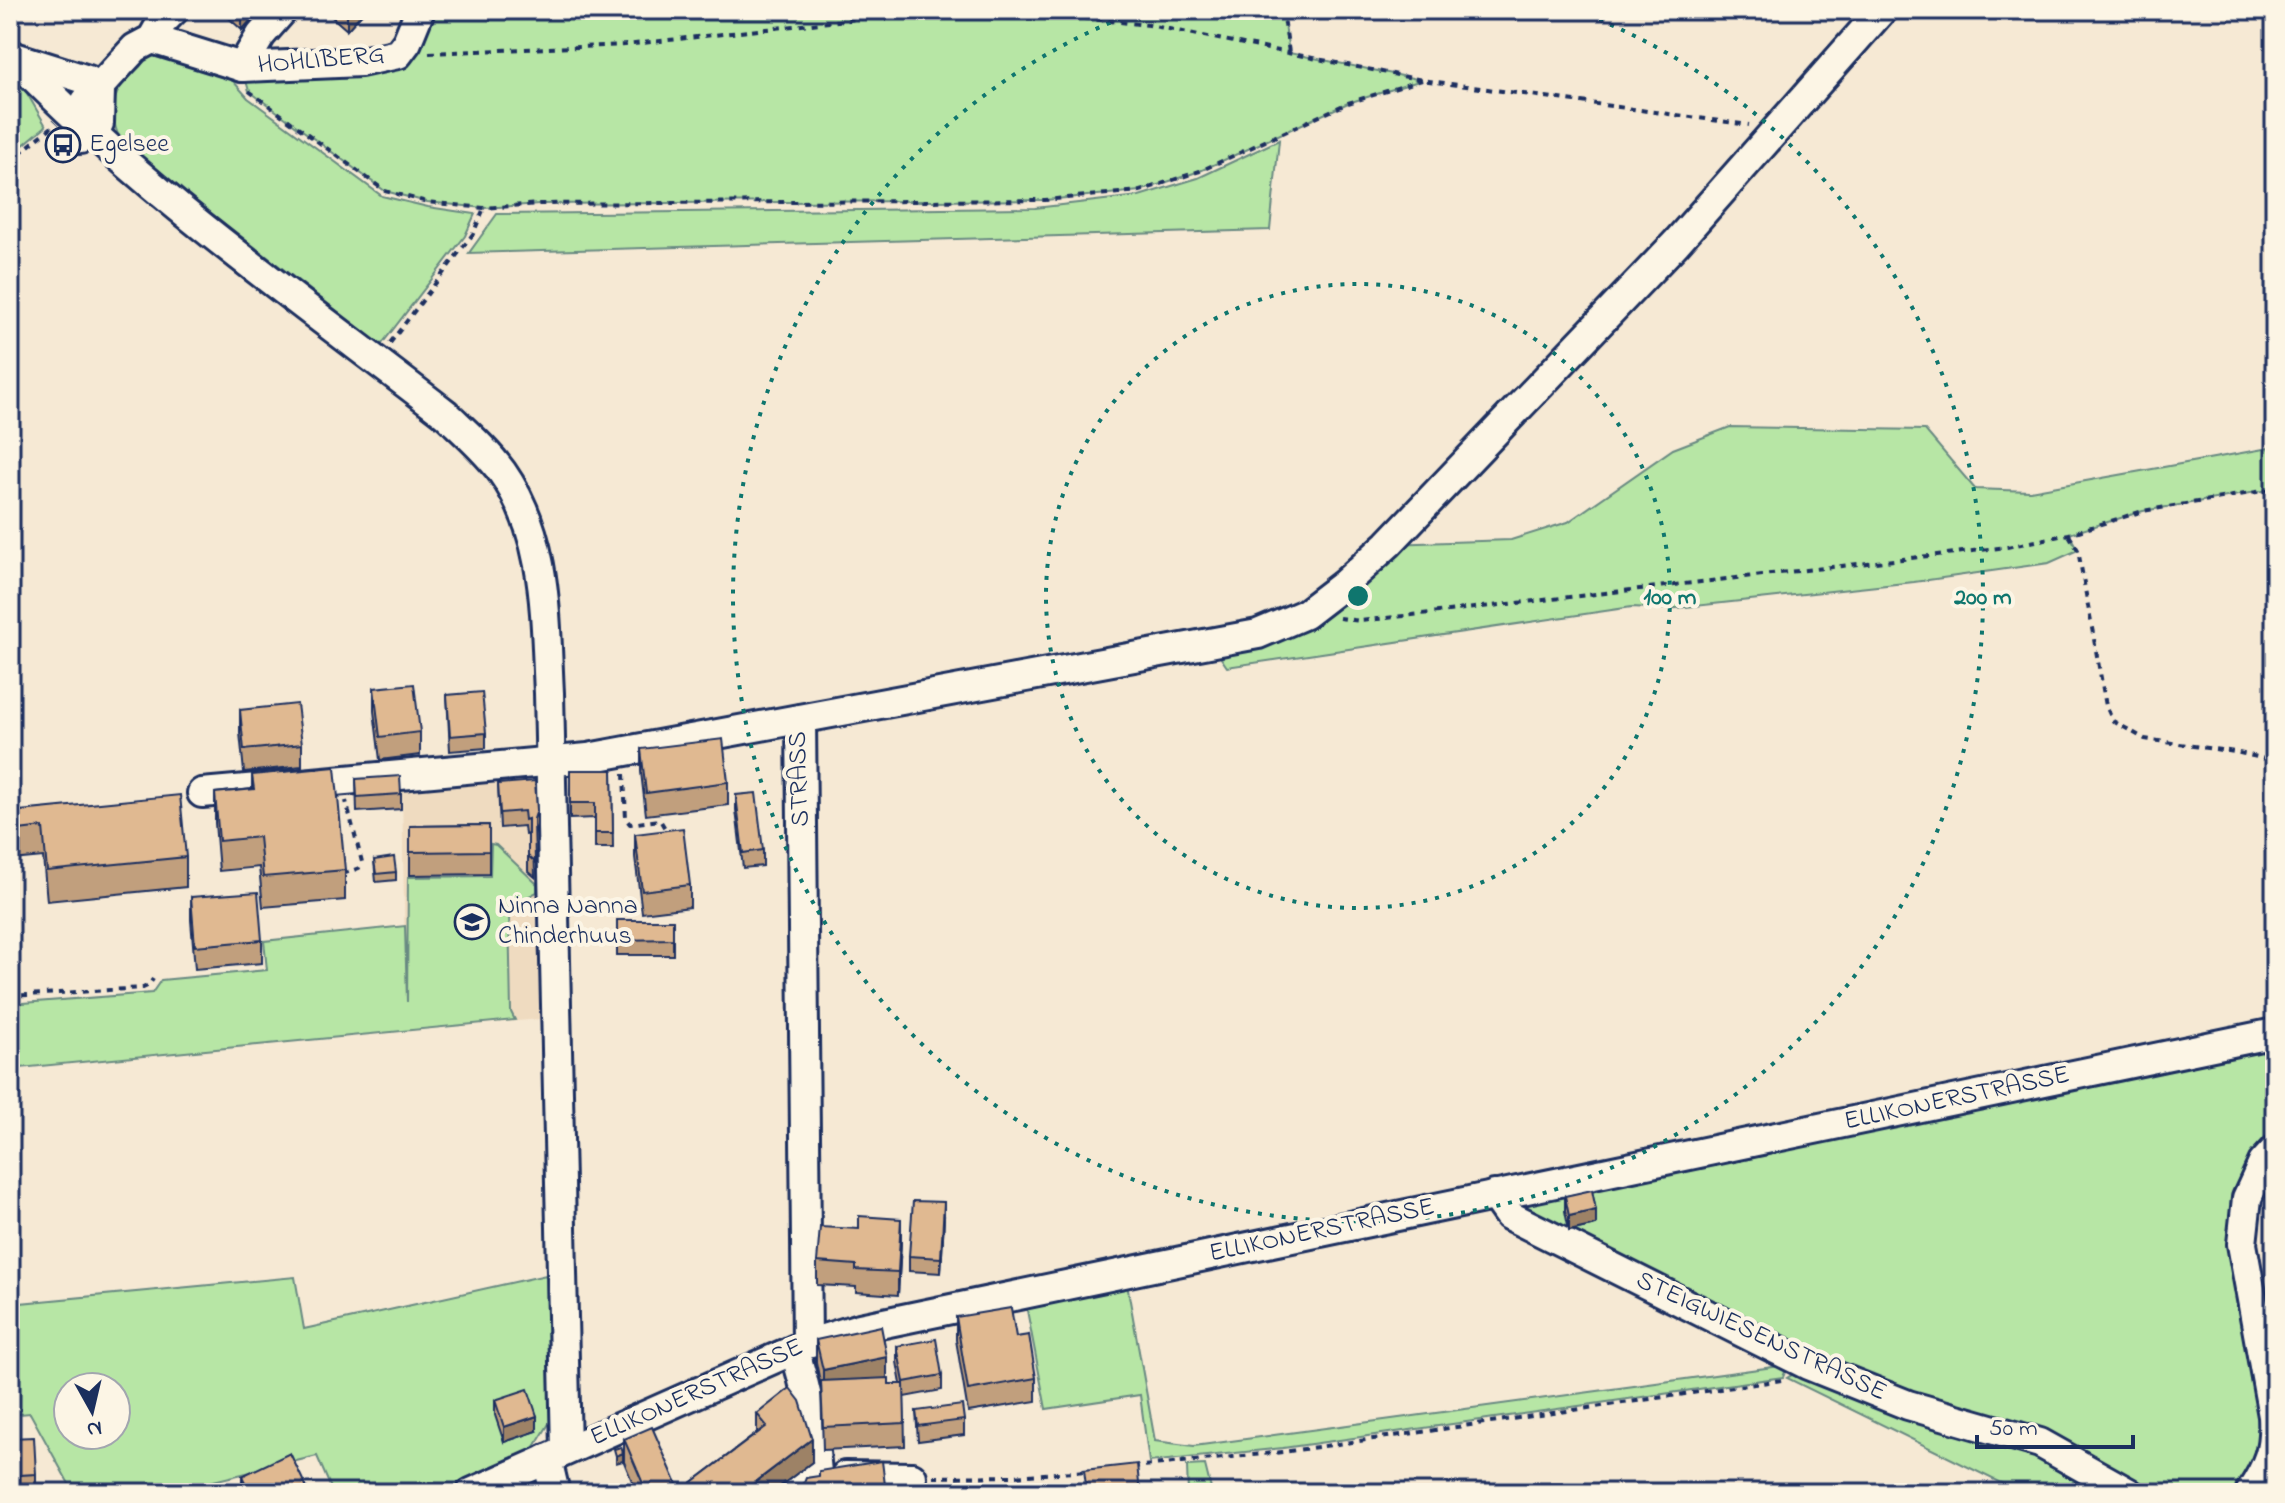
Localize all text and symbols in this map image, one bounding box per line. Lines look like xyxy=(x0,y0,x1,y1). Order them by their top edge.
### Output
street label: HOHLIBERG xyxy=(256,37,386,85)
bus stop icon: Egelsee xyxy=(44,126,82,164)
place label: Egelsee xyxy=(89,126,169,164)
text: 100 m xyxy=(1644,581,1697,616)
text: 200 m xyxy=(1953,581,2012,616)
centre of rings xyxy=(1344,582,1372,610)
street label: STRASS xyxy=(779,731,821,827)
place label: Ninna Nanna Chinderhuus xyxy=(498,888,638,956)
school or university icon: Ninna Nanna Chinderhuus xyxy=(453,903,491,941)
street label: ELLIKONERSTRASSE xyxy=(1841,1057,2073,1141)
street label: ELLIKONERSTRASSE xyxy=(1206,1189,1438,1273)
street label: STEIGWIESENSTRASSE xyxy=(1629,1262,1893,1412)
street label: ELLIKONERSTRASSE xyxy=(584,1329,810,1457)
north arrow xyxy=(52,1371,132,1451)
scale bar xyxy=(1977,1399,2133,1449)
text: N xyxy=(85,1411,104,1445)
text: 50 m xyxy=(1989,1412,2038,1447)

